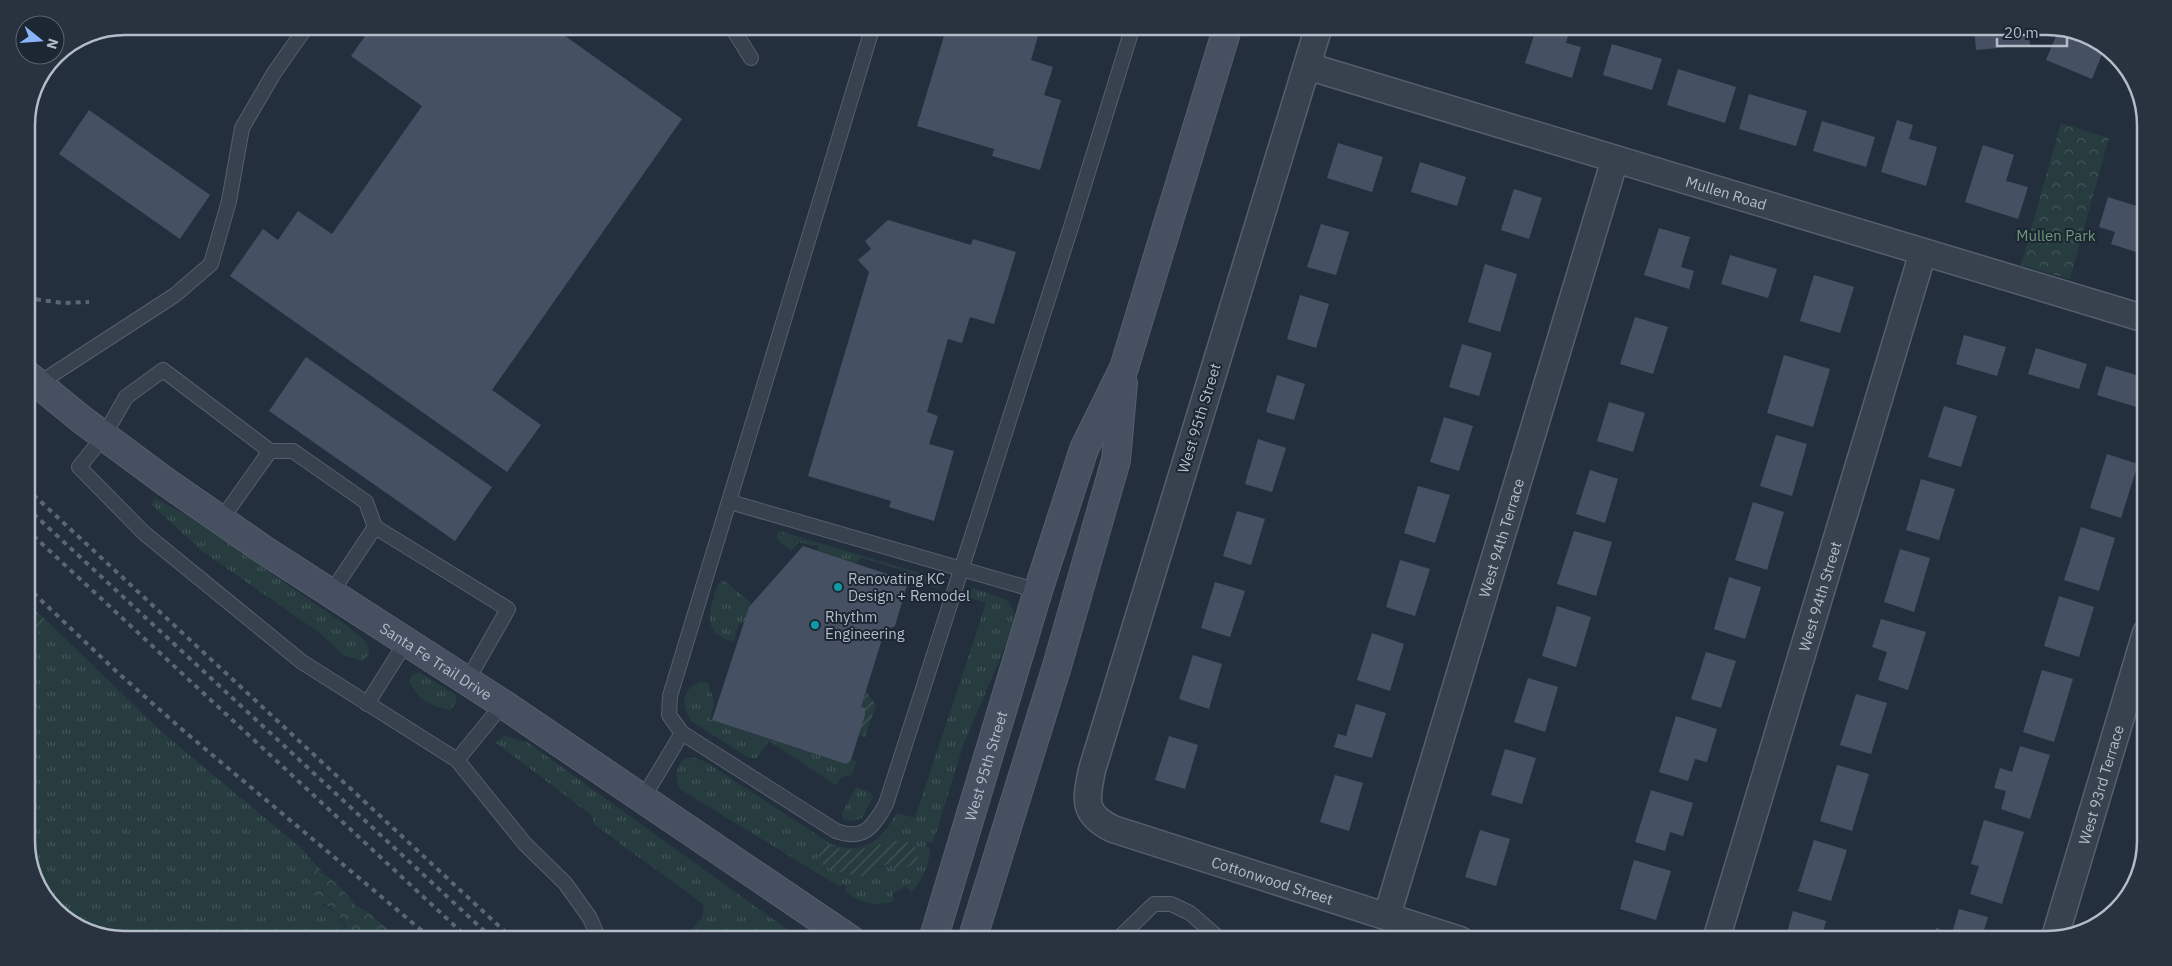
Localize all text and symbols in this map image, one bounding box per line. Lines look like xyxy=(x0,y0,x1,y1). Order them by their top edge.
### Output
north arrow xyxy=(15,15,65,65)
scale bar xyxy=(1997,15,2067,47)
text: 20 m xyxy=(2004,23,2039,42)
text: N xyxy=(42,36,63,51)
street label: Mullen Road xyxy=(1684,171,1769,214)
park label: Mullen Park xyxy=(2016,226,2096,245)
street label: West 95th Street xyxy=(1173,361,1225,475)
street label: West 94th Terrace xyxy=(1474,476,1528,600)
street label: West 94th Street xyxy=(1794,539,1845,654)
place label: Renovating KC Design + Remodel xyxy=(848,569,970,605)
marker: Renovating KC Design + Remodel xyxy=(832,581,844,593)
place label: Rhythm Engineering xyxy=(825,607,905,643)
street label: Santa Fe Trail Drive xyxy=(377,618,496,704)
marker: Rhythm Engineering xyxy=(809,619,821,631)
street label: West 95th Street xyxy=(960,708,1011,823)
street label: West 93rd Terrace xyxy=(2074,723,2127,847)
street label: Cottonwood Street xyxy=(1209,852,1336,908)

